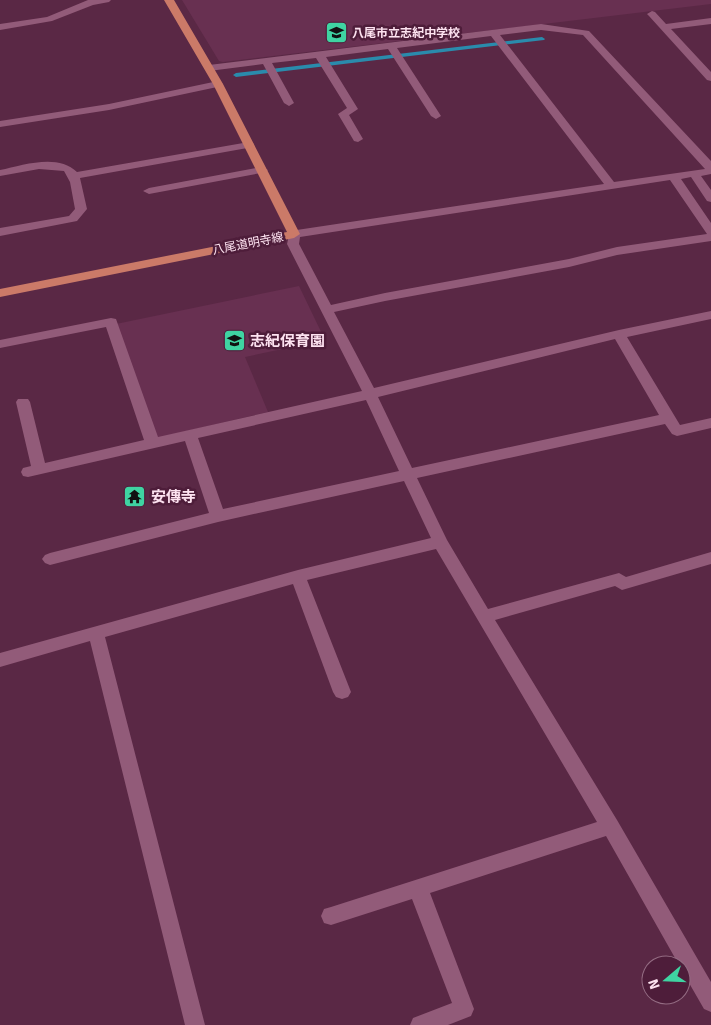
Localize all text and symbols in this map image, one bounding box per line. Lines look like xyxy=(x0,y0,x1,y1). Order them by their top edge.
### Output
school or university icon: 八尾市立志紀中学校 xyxy=(324,21,348,45)
place label: 八尾市立志紀中学校 xyxy=(352,26,460,41)
street label: 八尾道明寺線 xyxy=(211,230,285,258)
school or university icon: 志紀保育園 xyxy=(222,329,246,353)
place label: 志紀保育園 xyxy=(250,332,325,350)
temple icon: 安傳寺 xyxy=(123,485,147,509)
place label: 安傳寺 xyxy=(151,488,196,506)
north arrow xyxy=(641,955,691,1005)
text: N xyxy=(645,977,664,991)

